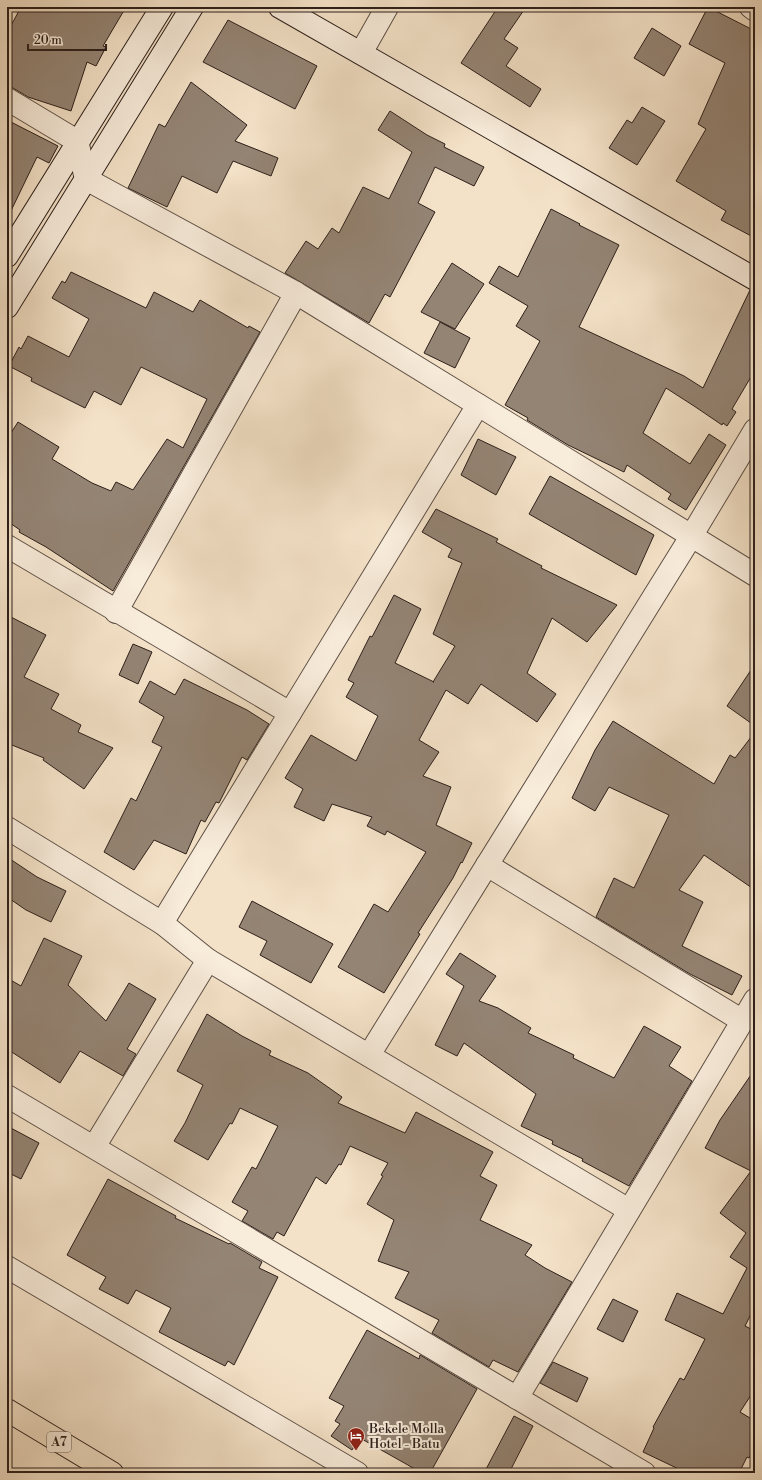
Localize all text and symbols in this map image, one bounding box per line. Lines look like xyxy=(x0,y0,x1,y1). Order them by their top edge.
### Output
scale bar xyxy=(28,26,106,52)
text: 20 m xyxy=(34,33,62,48)
place label: Bekele Molla Hotel - Batu xyxy=(368,1421,445,1452)
hotel icon: Bekele Molla Hotel - Batu xyxy=(346,1426,366,1451)
road number: A7 xyxy=(47,1432,71,1452)

